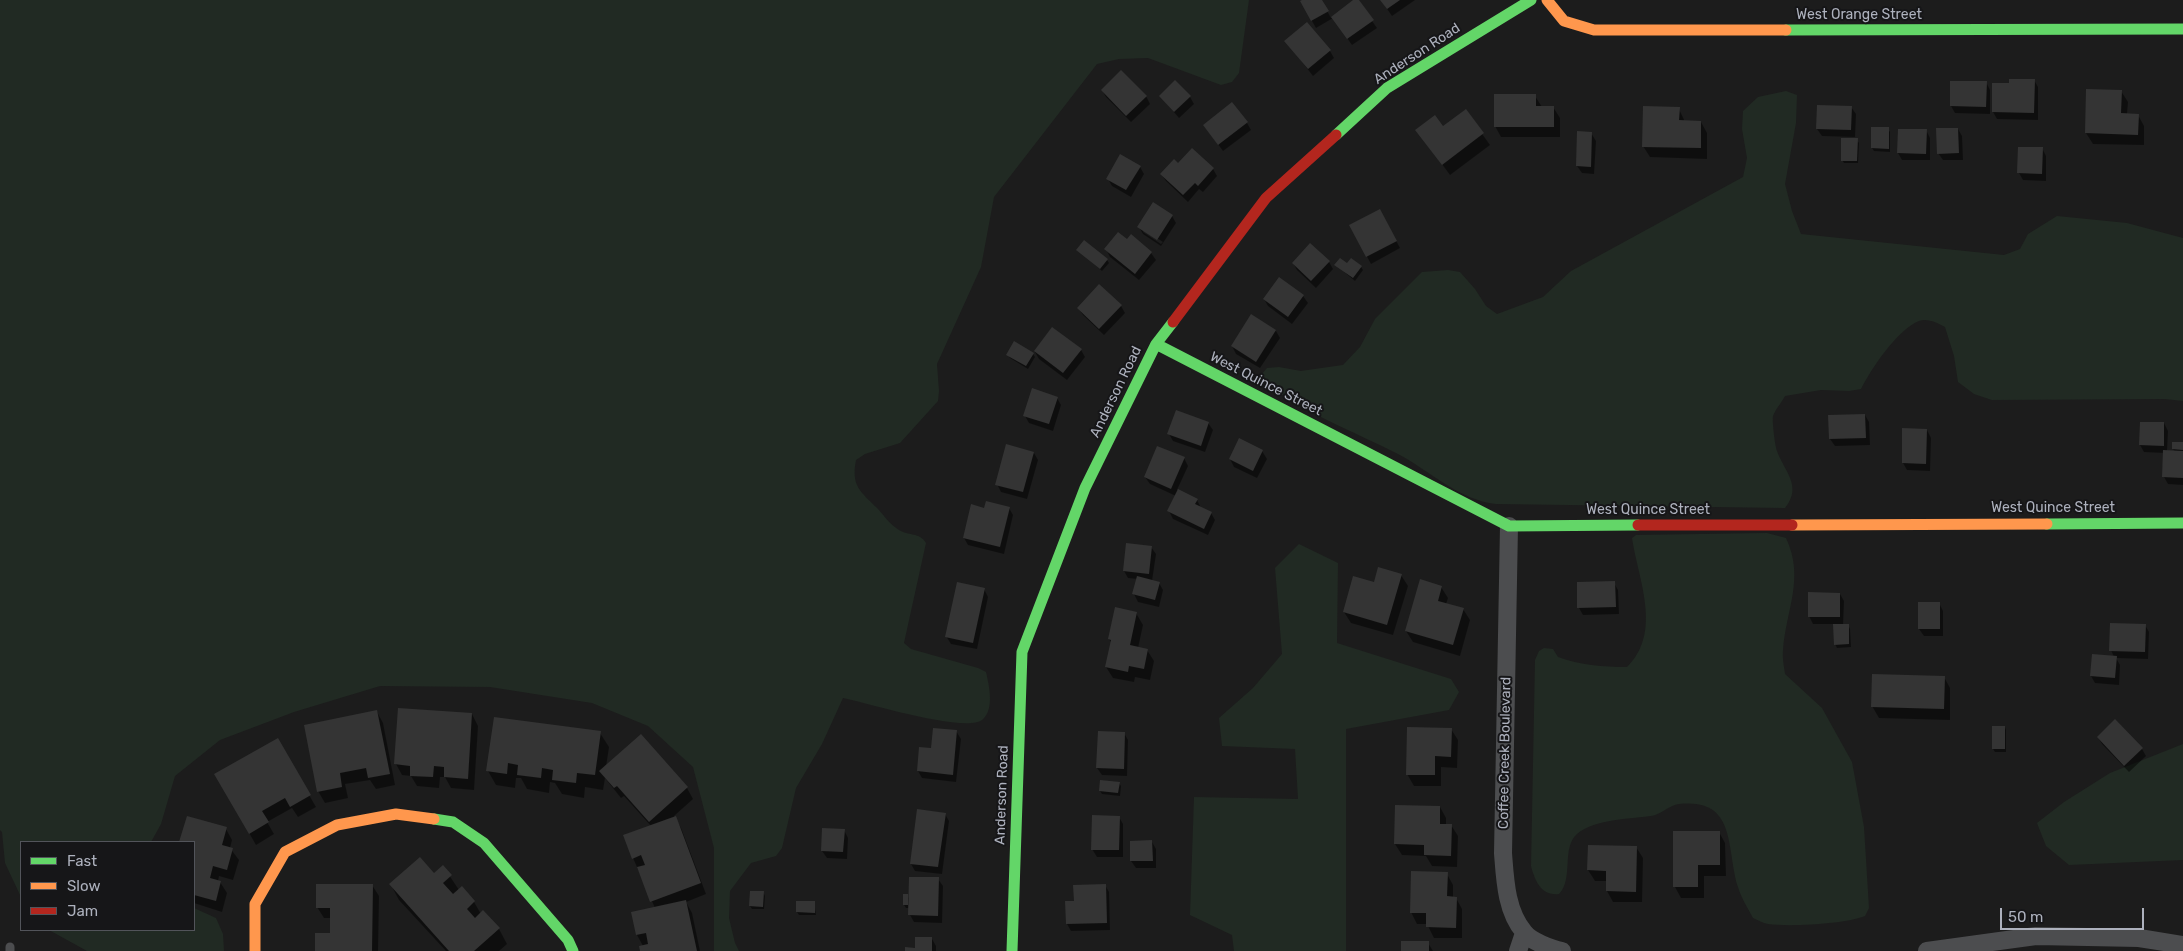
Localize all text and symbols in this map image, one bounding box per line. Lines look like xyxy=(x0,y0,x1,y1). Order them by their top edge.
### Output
street label: West Orange Street xyxy=(1796,7,1922,23)
street label: Anderson Road xyxy=(1371,20,1463,88)
street label: Anderson Road xyxy=(1087,344,1145,440)
street label: West Quince Street xyxy=(1207,348,1325,420)
street label: West Quince Street xyxy=(1991,500,2115,516)
street label: West Quince Street xyxy=(1586,502,1710,518)
street label: Coffee Creek Boulevard xyxy=(1495,677,1515,829)
street label: Anderson Road xyxy=(992,745,1012,845)
legend xyxy=(20,841,195,931)
text: Fast xyxy=(67,852,97,870)
text: Slow xyxy=(67,877,100,895)
scale bar xyxy=(2003,898,2147,930)
text: Jam xyxy=(67,902,98,920)
text: 50 m xyxy=(2008,908,2043,926)

